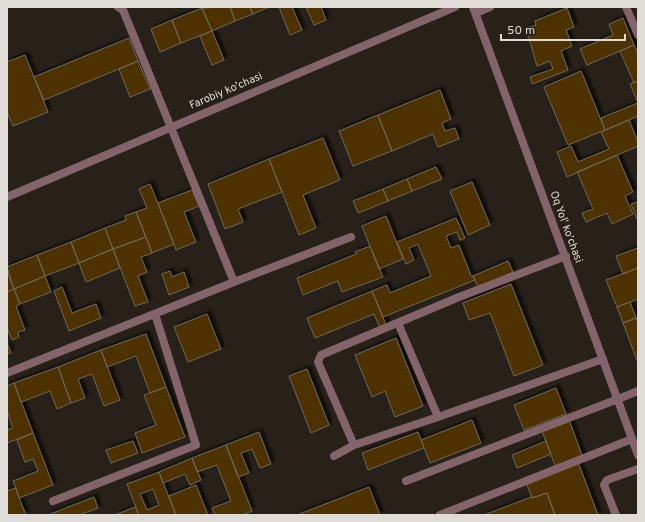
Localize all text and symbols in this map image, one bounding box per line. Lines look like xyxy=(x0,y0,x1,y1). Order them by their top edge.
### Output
scale bar xyxy=(501,16,625,42)
text: 50 m xyxy=(507,23,535,39)
street label: Farobiy ko'chasi xyxy=(187,69,265,113)
street label: Oq Yol' ko'chasi xyxy=(546,189,586,265)

